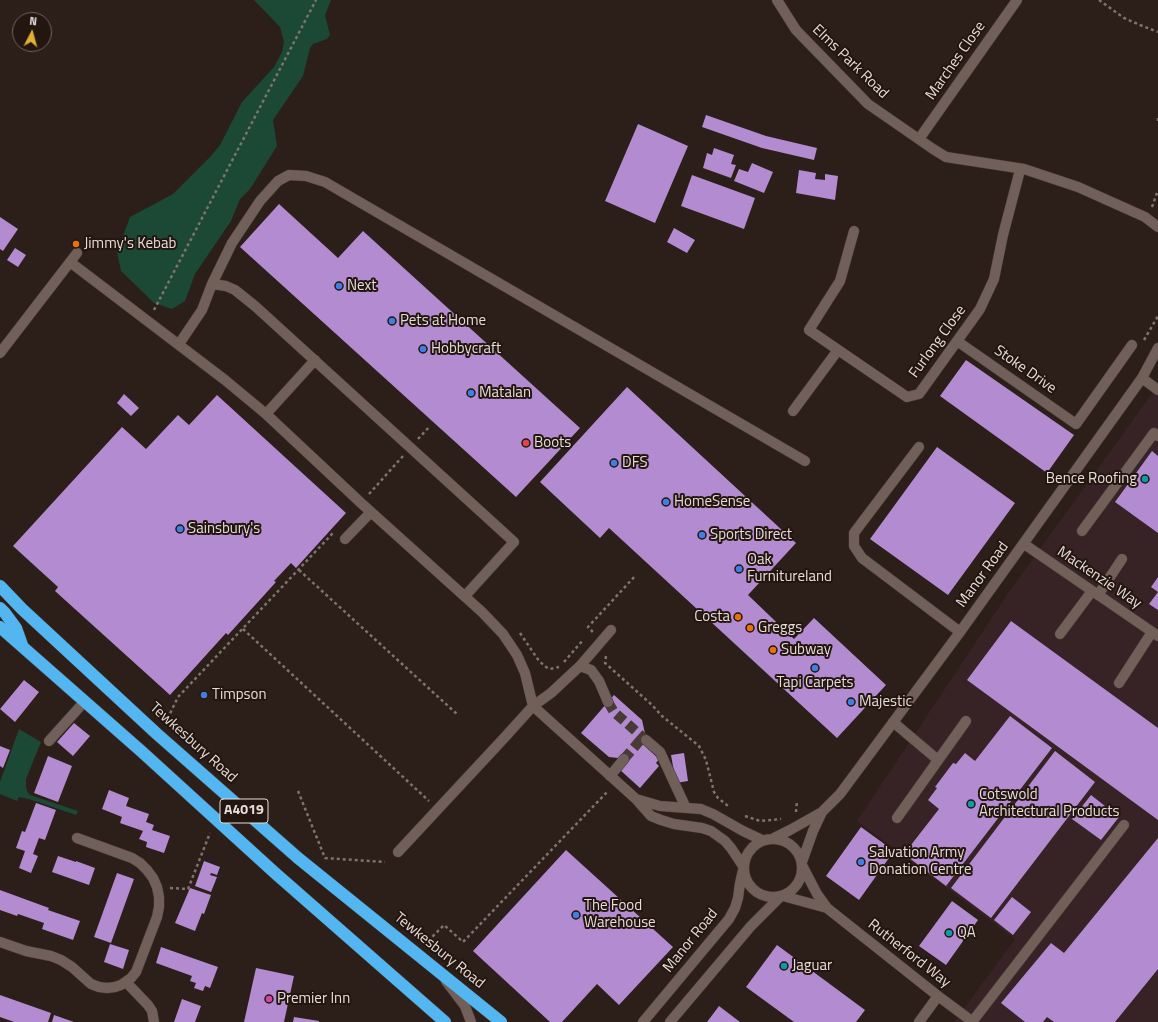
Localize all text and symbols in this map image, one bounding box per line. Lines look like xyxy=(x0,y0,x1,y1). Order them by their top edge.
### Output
north arrow xyxy=(12,12,52,52)
text: N xyxy=(29,13,38,29)
street label: Marches Close xyxy=(922,18,990,104)
street label: Elms Park Road xyxy=(808,21,892,103)
place label: Jimmy's Kebab xyxy=(84,235,176,253)
marker: Jimmy's Kebab xyxy=(71,239,81,249)
place label: Next xyxy=(347,277,377,295)
marker: Next xyxy=(334,281,344,291)
street label: Furlong Close xyxy=(906,302,970,382)
place label: Pets at Home xyxy=(400,312,486,330)
marker: Pets at Home xyxy=(387,316,397,326)
place label: Hobbycraft xyxy=(431,340,501,358)
street label: Stoke Drive xyxy=(990,342,1060,398)
marker: Hobbycraft xyxy=(418,344,428,354)
place label: Matalan xyxy=(479,384,531,402)
marker: Matalan xyxy=(466,388,476,398)
place label: Boots xyxy=(534,434,571,452)
marker: Boots xyxy=(521,438,531,448)
place label: DFS xyxy=(622,454,648,472)
marker: DFS xyxy=(609,458,619,468)
place label: Bence Roofing xyxy=(1046,470,1137,488)
marker: Bence Roofing xyxy=(1140,474,1150,484)
place label: HomeSense xyxy=(674,493,750,511)
marker: HomeSense xyxy=(661,497,671,507)
place label: Sainsbury's xyxy=(188,520,260,538)
marker: Sainsbury's xyxy=(175,524,185,534)
place label: Sports Direct xyxy=(710,526,792,544)
marker: Sports Direct xyxy=(697,530,707,540)
street label: Manor Road xyxy=(953,539,1013,611)
street label: Mackenzie Way xyxy=(1053,543,1145,613)
place label: Oak Furnitureland xyxy=(747,551,832,586)
marker: Oak Furnitureland xyxy=(734,564,744,574)
place label: Costa xyxy=(694,608,730,626)
marker: Costa xyxy=(733,612,743,622)
place label: Greggs xyxy=(758,619,802,637)
marker: Greggs xyxy=(745,623,755,633)
place label: Subway xyxy=(781,641,831,659)
marker: Subway xyxy=(768,645,778,655)
marker: Tapi Carpets xyxy=(810,663,820,673)
place label: Tapi Carpets xyxy=(776,674,854,692)
place label: Timpson xyxy=(212,686,267,704)
marker: Timpson xyxy=(199,690,209,700)
place label: Majestic xyxy=(859,693,912,711)
marker: Majestic xyxy=(846,697,856,707)
street label: Tewkesbury Road xyxy=(146,699,240,787)
place label: Cotswold Architectural Products xyxy=(979,786,1119,821)
road number: A4019 xyxy=(220,799,268,823)
marker: Cotswold Architectural Products xyxy=(966,799,976,809)
place label: Salvation Army Donation Centre xyxy=(869,844,971,879)
marker: Salvation Army Donation Centre xyxy=(856,857,866,867)
place label: The Food Warehouse xyxy=(584,897,656,932)
street label: Manor Road xyxy=(660,905,722,977)
street label: Tewkesbury Road xyxy=(390,909,488,993)
marker: The Food Warehouse xyxy=(571,910,581,920)
street label: Rutherford Way xyxy=(864,916,954,992)
place label: QA xyxy=(957,924,976,942)
marker: QA xyxy=(944,928,954,938)
place label: Jaguar xyxy=(792,957,832,975)
marker: Jaguar xyxy=(779,961,789,971)
place label: Premier Inn xyxy=(277,990,350,1008)
marker: Premier Inn xyxy=(264,994,274,1004)

